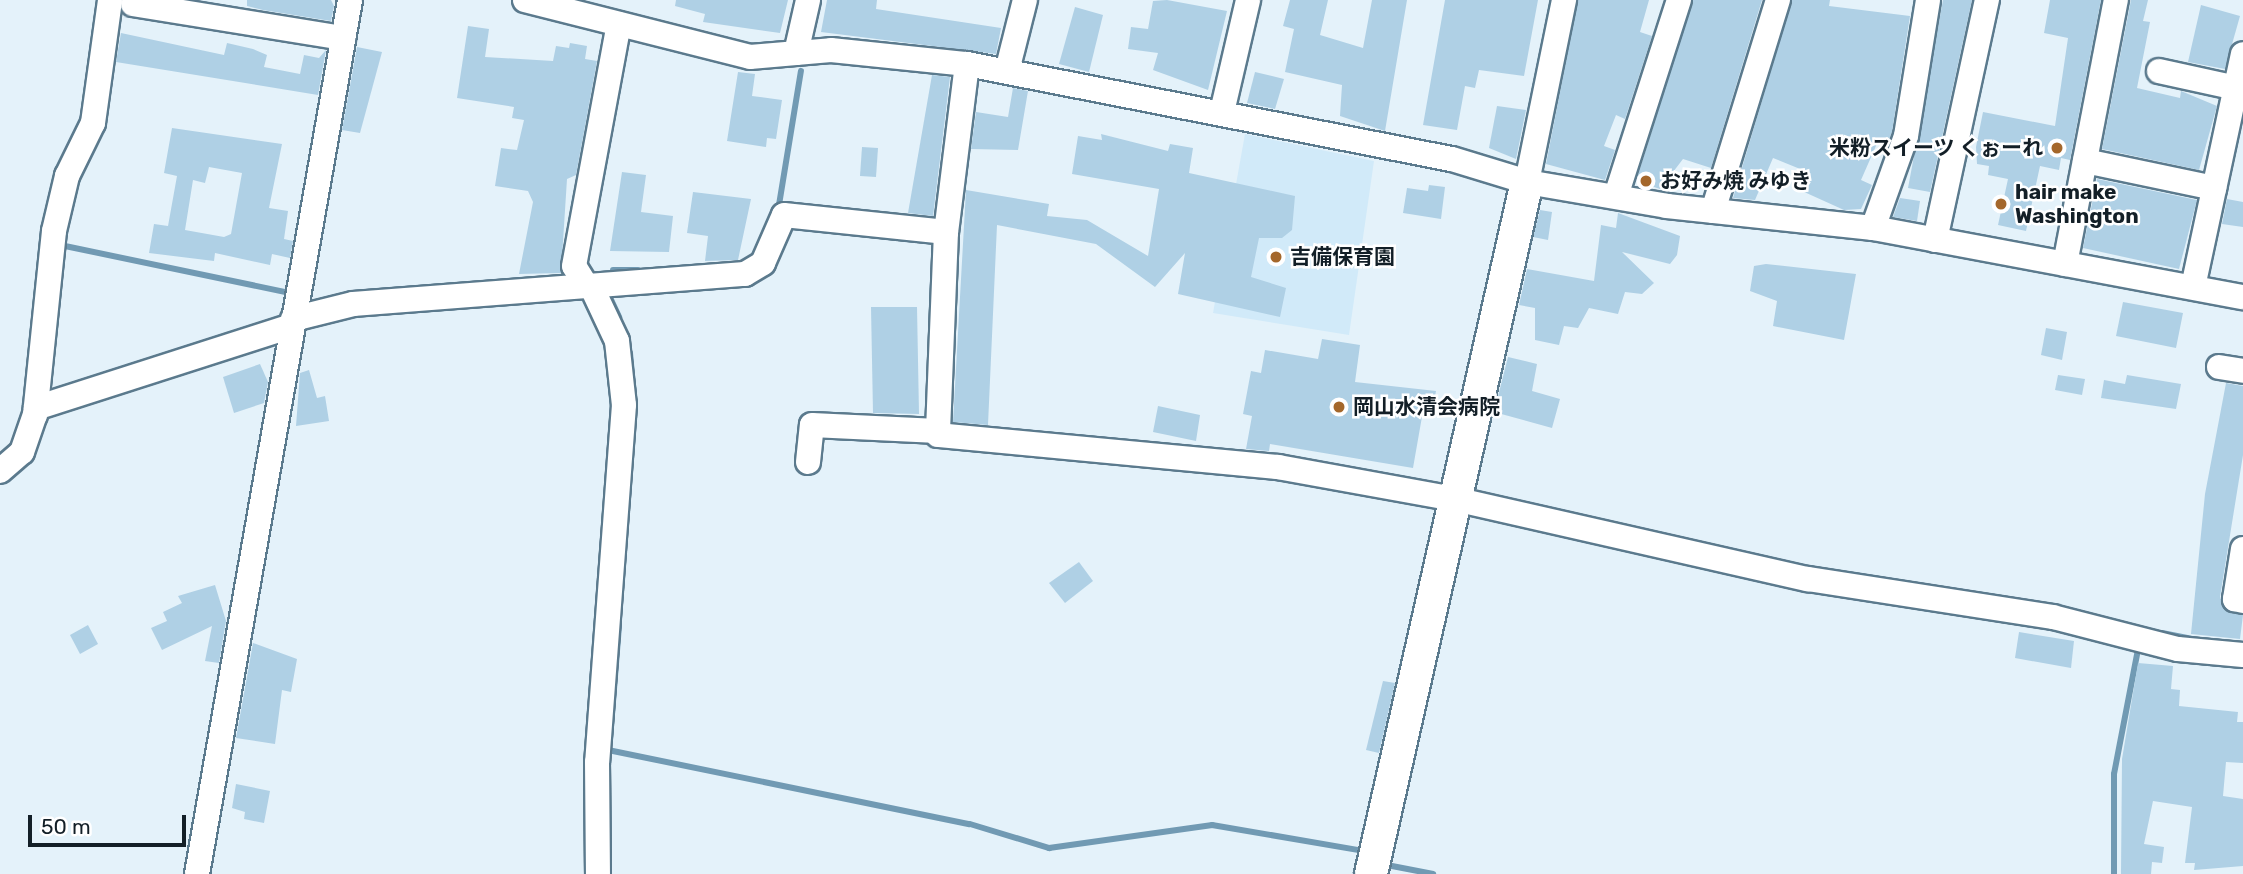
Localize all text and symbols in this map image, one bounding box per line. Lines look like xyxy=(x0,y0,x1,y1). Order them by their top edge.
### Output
place label: 米粉スイーツ くぉーれ xyxy=(1829,135,2043,161)
marker: 米粉スイーツ くぉーれ xyxy=(2049,140,2065,156)
place label: お好み焼 みゆき xyxy=(1660,168,1811,194)
marker: お好み焼 みゆき xyxy=(1638,173,1654,189)
place label: hair make Washington xyxy=(2015,179,2139,229)
marker: hair make Washington xyxy=(1993,196,2009,212)
place label: 吉備保育園 xyxy=(1290,244,1395,270)
marker: 吉備保育園 xyxy=(1268,249,1284,265)
place label: 岡山水清会病院 xyxy=(1353,394,1500,420)
marker: 岡山水清会病院 xyxy=(1331,399,1347,415)
scale bar xyxy=(32,800,189,844)
text: 50 m xyxy=(41,814,91,839)

